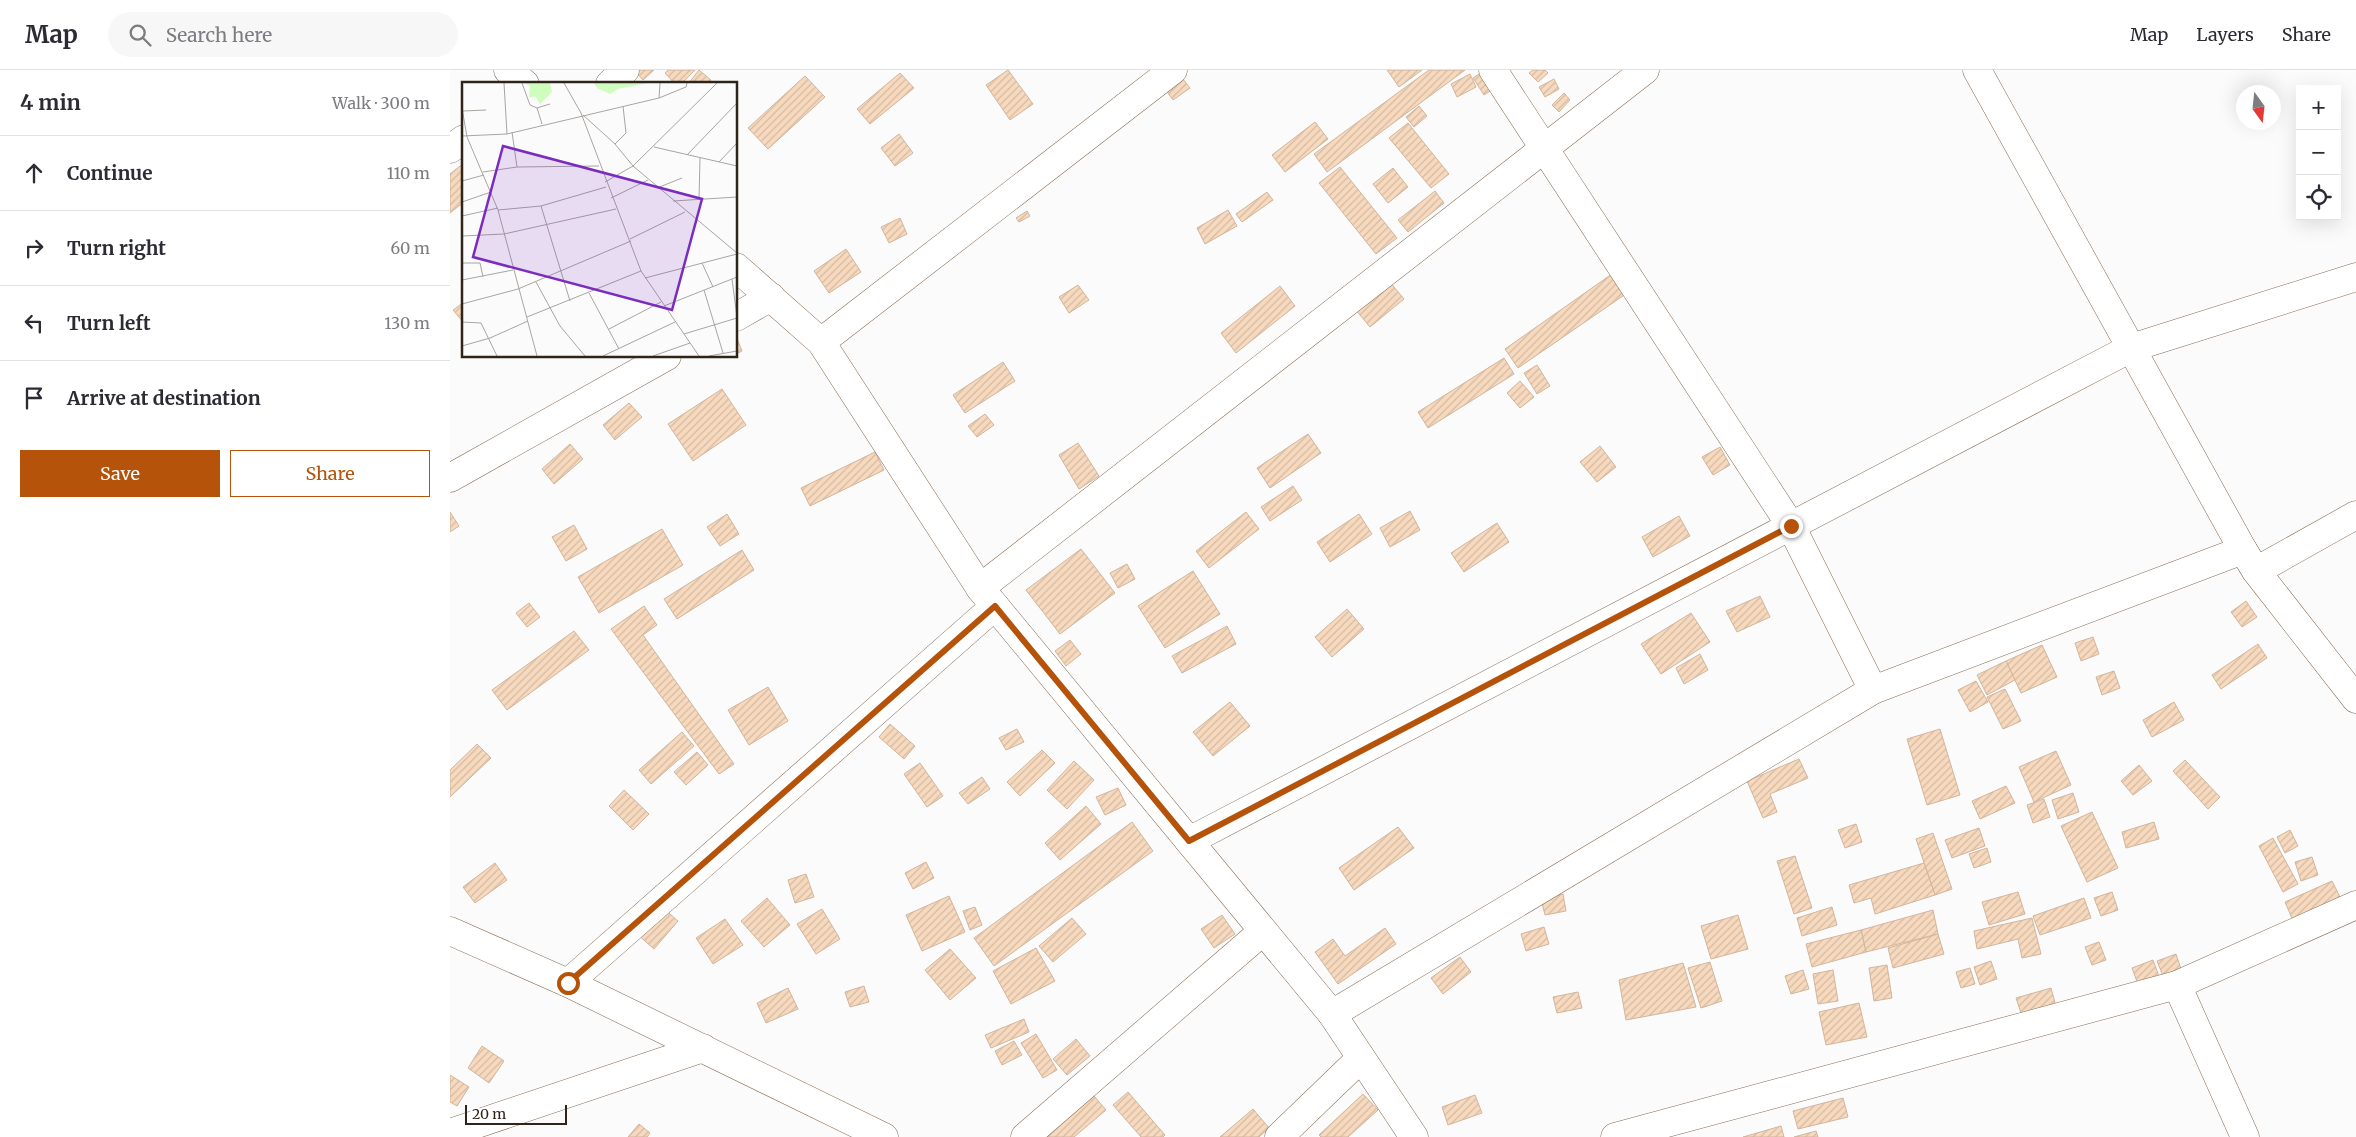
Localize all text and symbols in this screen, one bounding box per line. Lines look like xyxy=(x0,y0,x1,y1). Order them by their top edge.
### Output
search box xyxy=(108,12,458,57)
text: Map xyxy=(25,19,78,50)
icon: search xyxy=(126,21,154,49)
text: Search here xyxy=(166,23,272,47)
text: Map xyxy=(2130,23,2168,46)
text: Layers xyxy=(2196,23,2254,46)
text: Share xyxy=(2282,23,2331,46)
inset map xyxy=(462,82,738,358)
north arrow xyxy=(2236,85,2281,130)
map controls xyxy=(2296,85,2341,220)
button: + xyxy=(2296,85,2341,130)
text: 4 min xyxy=(20,89,81,116)
text: Walk · 300 m xyxy=(332,93,430,113)
button: − xyxy=(2296,130,2341,175)
icon: ahead xyxy=(20,159,48,187)
text: Continue xyxy=(67,161,153,185)
text: 110 m xyxy=(387,163,430,183)
button: locate xyxy=(2296,175,2341,220)
icon: right xyxy=(20,234,48,262)
text: Turn right xyxy=(67,236,166,260)
text: 60 m xyxy=(390,238,430,258)
icon: left xyxy=(20,309,48,337)
text: Turn left xyxy=(67,311,151,335)
text: 130 m xyxy=(384,313,430,333)
icon: arrive xyxy=(20,384,48,412)
text: Arrive at destination xyxy=(67,386,261,410)
button: Save xyxy=(20,450,220,497)
button: Share xyxy=(230,450,430,497)
route end xyxy=(1780,515,1803,538)
route start xyxy=(557,972,580,995)
scale bar xyxy=(465,1102,568,1125)
text: 20 m xyxy=(472,1105,506,1123)

